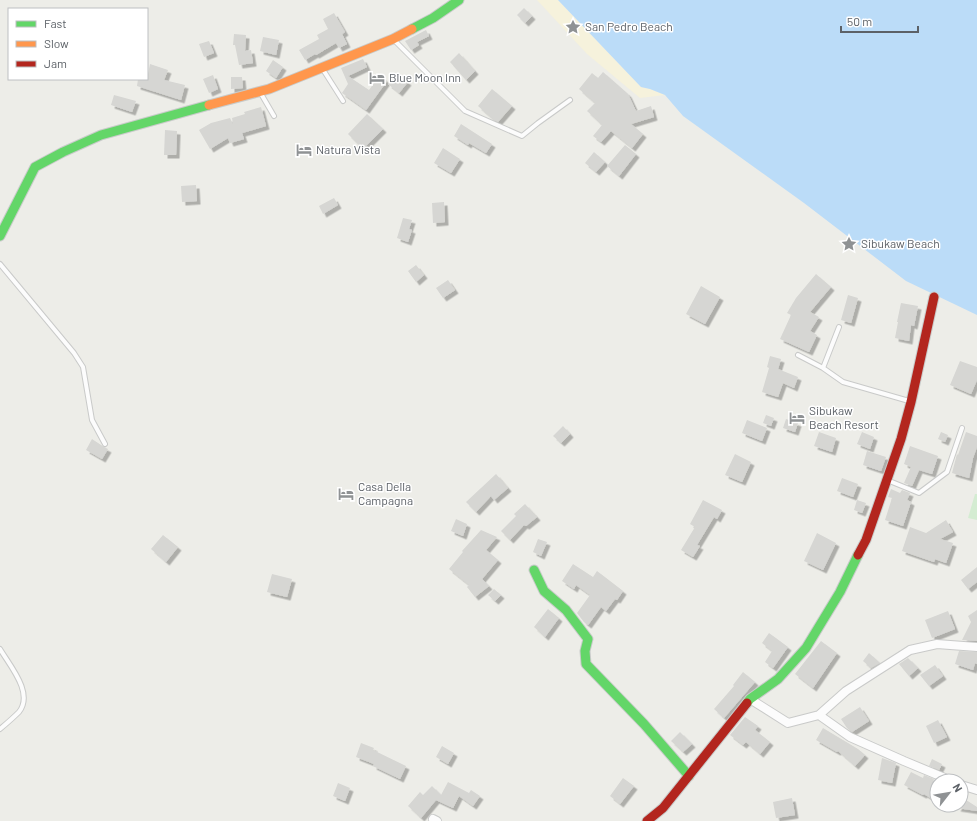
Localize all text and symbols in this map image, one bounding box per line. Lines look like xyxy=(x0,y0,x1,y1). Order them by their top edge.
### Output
legend xyxy=(8,8,148,80)
scale bar xyxy=(841,8,918,34)
text: 50 m xyxy=(847,14,872,28)
text: Fast xyxy=(44,16,67,30)
place icon: San Pedro Beach xyxy=(564,18,582,36)
place label: San Pedro Beach xyxy=(585,19,673,33)
text: Slow xyxy=(44,36,69,50)
text: Jam xyxy=(44,56,67,70)
hotel icon: Blue Moon Inn xyxy=(368,69,386,87)
place label: Blue Moon Inn xyxy=(389,70,461,84)
hotel icon: Natura Vista xyxy=(295,141,313,159)
place label: Natura Vista xyxy=(316,142,380,156)
place icon: Sibukaw Beach xyxy=(840,235,858,253)
place label: Sibukaw Beach xyxy=(861,236,940,250)
place label: Sibukaw Beach Resort xyxy=(809,403,879,431)
hotel icon: Sibukaw Beach Resort xyxy=(788,409,806,427)
place label: Casa Della Campagna xyxy=(358,479,413,507)
hotel icon: Casa Della Campagna xyxy=(337,485,355,503)
north arrow xyxy=(929,773,969,813)
text: N xyxy=(951,781,965,794)

